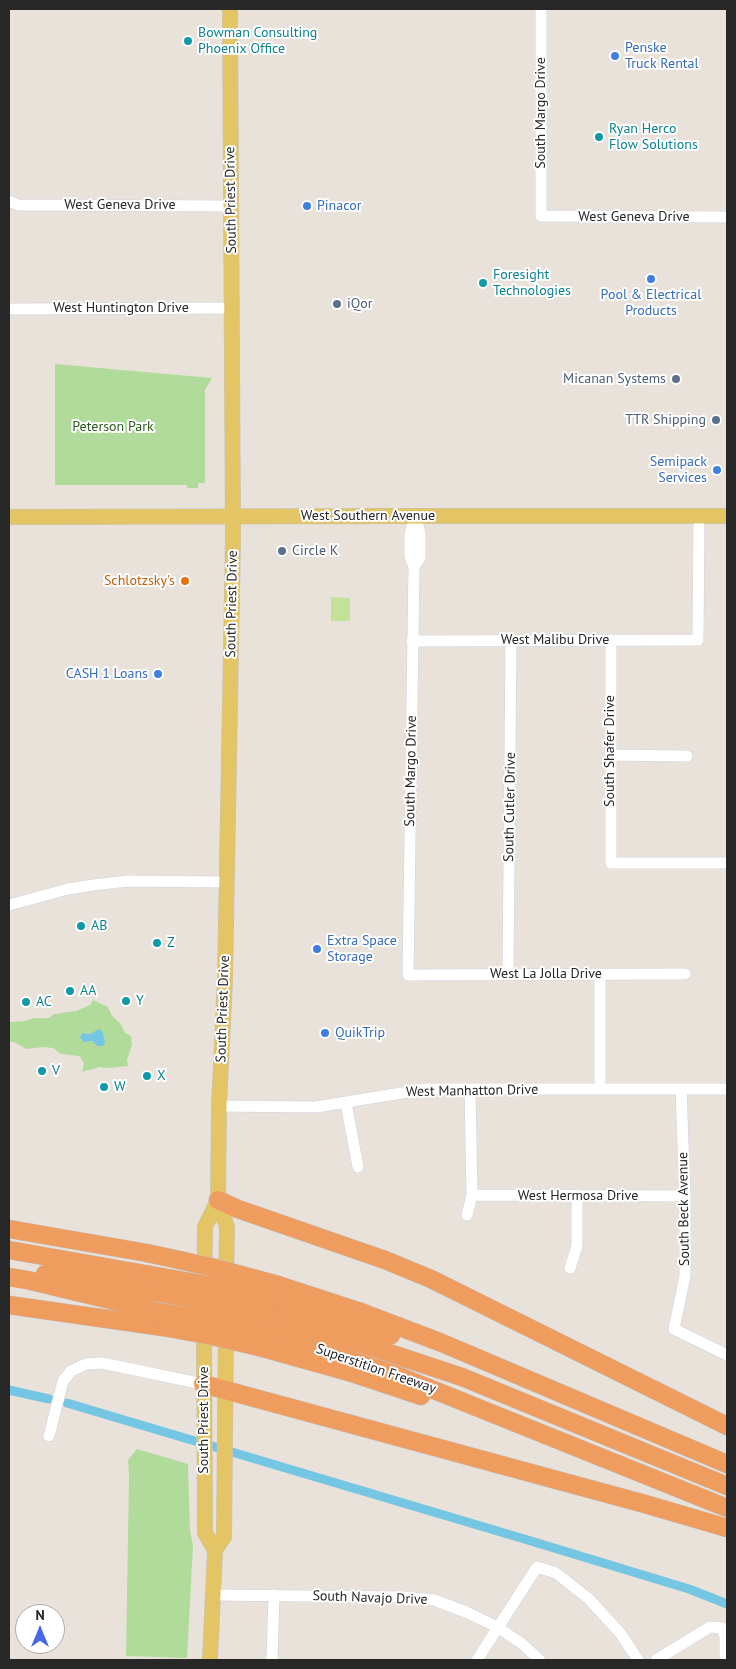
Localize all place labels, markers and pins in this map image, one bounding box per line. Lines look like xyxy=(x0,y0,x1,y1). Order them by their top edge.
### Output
place label: Bowman Consulting Phoenix Office xyxy=(198,25,317,58)
marker: Bowman Consulting Phoenix Office xyxy=(182,35,194,47)
place label: Penske Truck Rental xyxy=(625,40,699,72)
marker: Penske Truck Rental xyxy=(609,50,621,62)
place label: Ryan Herco Flow Solutions xyxy=(609,121,698,154)
marker: Ryan Herco Flow Solutions xyxy=(593,131,605,143)
place label: Pinacor xyxy=(317,198,361,214)
marker: Pinacor xyxy=(301,200,313,212)
place label: Foresight Technologies xyxy=(493,267,571,300)
marker: Pool & Electrical Products xyxy=(645,273,657,285)
marker: Foresight Technologies xyxy=(477,277,489,289)
place label: Pool & Electrical Products xyxy=(601,287,701,320)
place label: iQor xyxy=(347,296,373,312)
marker: iQor xyxy=(331,298,343,310)
place label: Micanan Systems xyxy=(563,371,666,387)
marker: Micanan Systems xyxy=(670,373,682,385)
place label: TTR Shipping xyxy=(625,412,706,428)
marker: TTR Shipping xyxy=(710,414,722,426)
place label: Semipack Services xyxy=(650,454,707,487)
marker: Semipack Services xyxy=(711,464,723,476)
place label: Circle K xyxy=(292,543,338,559)
marker: Circle K xyxy=(276,545,288,557)
place label: Schlotzsky's xyxy=(104,573,175,589)
marker: Schlotzsky's xyxy=(179,575,191,587)
place label: CASH 1 Loans xyxy=(66,666,148,682)
marker: CASH 1 Loans xyxy=(152,668,164,680)
place label: AB xyxy=(91,918,107,934)
marker: AB xyxy=(75,920,87,932)
place label: Extra Space Storage xyxy=(327,933,397,966)
place label: Z xyxy=(167,935,175,951)
marker: Z xyxy=(151,937,163,949)
marker: Extra Space Storage xyxy=(311,943,323,955)
place label: AA xyxy=(80,983,96,999)
marker: AA xyxy=(64,985,76,997)
place label: Y xyxy=(136,993,144,1009)
place label: AC xyxy=(36,994,52,1010)
marker: Y xyxy=(120,995,132,1007)
marker: AC xyxy=(20,996,32,1008)
place label: QuikTrip xyxy=(335,1025,385,1041)
marker: QuikTrip xyxy=(319,1027,331,1039)
place label: V xyxy=(52,1063,60,1079)
marker: V xyxy=(36,1065,48,1077)
place label: X xyxy=(157,1068,166,1084)
marker: X xyxy=(141,1070,153,1082)
place label: W xyxy=(114,1079,126,1095)
marker: W xyxy=(98,1081,110,1093)

